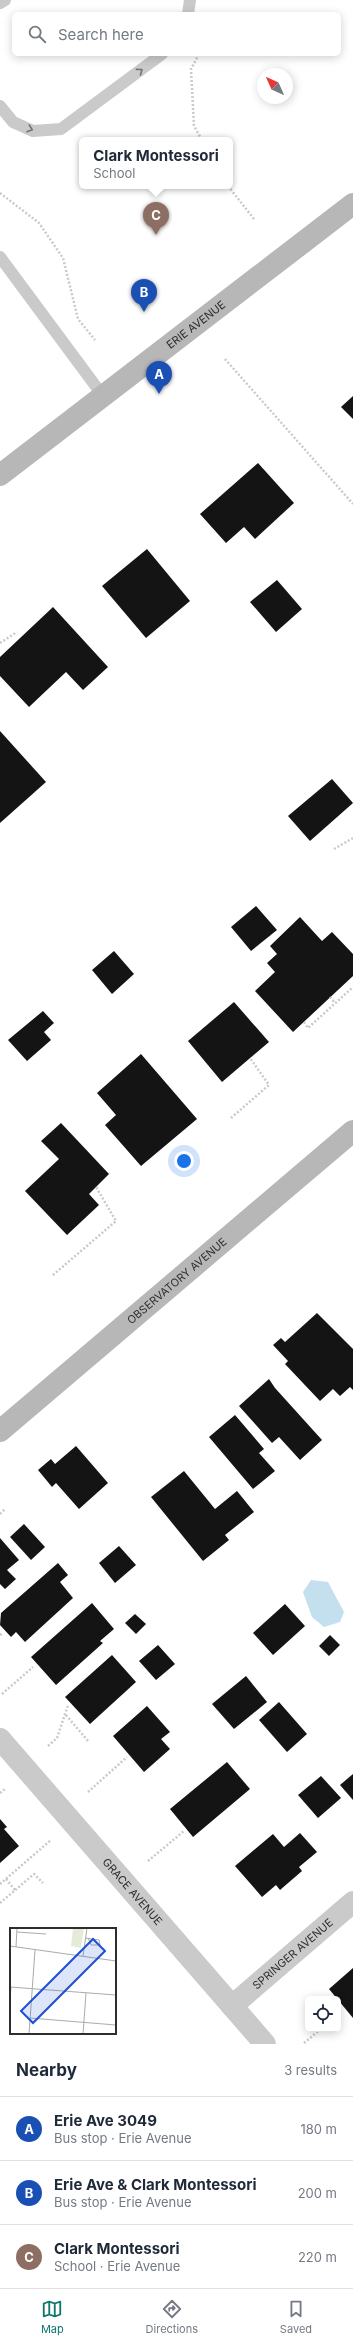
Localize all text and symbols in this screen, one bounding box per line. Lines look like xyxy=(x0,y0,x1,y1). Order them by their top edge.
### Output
search box xyxy=(12,12,341,56)
icon: search xyxy=(26,23,48,45)
text: Search here xyxy=(58,25,144,44)
one-way arrow xyxy=(136,68,143,76)
north arrow xyxy=(257,68,293,104)
one-way arrow xyxy=(26,124,33,133)
popup xyxy=(79,137,233,189)
text: Clark Montessori xyxy=(93,146,219,165)
text: School xyxy=(93,165,135,181)
pin: C xyxy=(143,202,169,235)
pin: B xyxy=(131,279,157,312)
street label: ERIE AVENUE xyxy=(164,298,228,352)
pin: A xyxy=(146,361,172,394)
your location xyxy=(174,1151,194,1171)
street label: OBSERVATORY AVENUE xyxy=(124,1234,230,1327)
street label: GRACE AVENUE xyxy=(100,1855,165,1928)
street label: SPRINGER AVENUE xyxy=(250,1915,336,1992)
inset map xyxy=(10,1928,116,2034)
map controls xyxy=(305,1996,341,2032)
button: locate xyxy=(305,1996,341,2032)
text: Nearby xyxy=(16,2060,77,2080)
text: 3 results xyxy=(284,2062,337,2078)
text: Erie Ave 3049 xyxy=(54,2111,157,2130)
text: A xyxy=(24,2121,34,2137)
text: 180 m xyxy=(300,2121,337,2137)
text: Bus stop · Erie Avenue xyxy=(54,2130,191,2146)
text: Erie Ave & Clark Montessori xyxy=(54,2175,256,2194)
text: B xyxy=(25,2185,33,2201)
text: 200 m xyxy=(298,2185,337,2201)
text: Bus stop · Erie Avenue xyxy=(54,2194,191,2210)
text: Clark Montessori xyxy=(54,2239,180,2258)
text: C xyxy=(24,2249,34,2265)
text: 220 m xyxy=(298,2249,337,2265)
text: School · Erie Avenue xyxy=(54,2258,180,2274)
tab: Map xyxy=(41,2298,64,2336)
tab: Directions xyxy=(146,2298,198,2336)
tab: Saved xyxy=(280,2298,312,2336)

